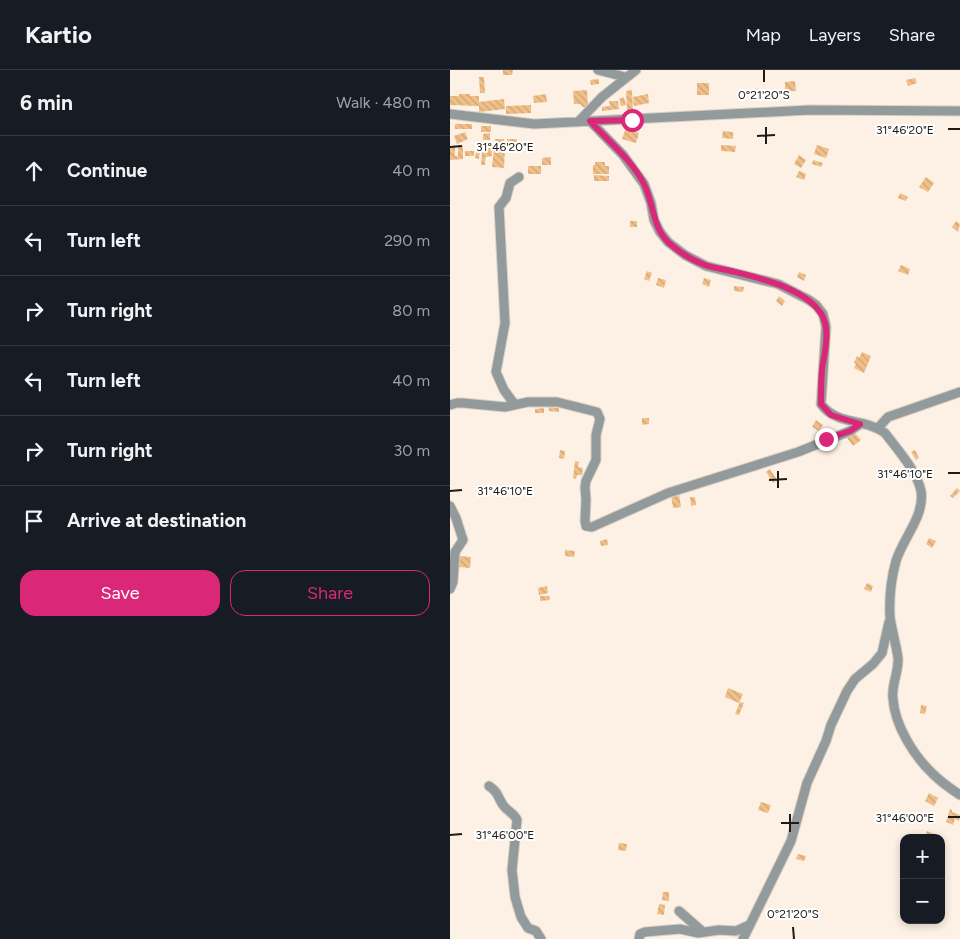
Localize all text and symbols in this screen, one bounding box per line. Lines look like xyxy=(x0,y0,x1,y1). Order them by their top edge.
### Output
text: Kartio xyxy=(25,20,92,49)
text: Map xyxy=(746,24,781,46)
text: Layers xyxy=(809,24,861,46)
text: Share xyxy=(889,24,935,46)
text: 0°21'20"S xyxy=(738,88,790,102)
text: 6 min xyxy=(20,90,73,115)
text: Walk · 480 m xyxy=(336,93,430,112)
route start xyxy=(621,109,644,132)
text: 31°46'20"E xyxy=(876,123,934,137)
text: 31°46'20"E xyxy=(476,140,534,154)
icon: ahead xyxy=(20,157,48,185)
text: Continue xyxy=(67,159,147,182)
text: 40 m xyxy=(392,161,430,180)
icon: left xyxy=(20,227,48,255)
text: Turn left xyxy=(67,229,141,252)
text: 290 m xyxy=(384,231,430,250)
icon: right xyxy=(20,297,48,325)
text: Turn right xyxy=(67,299,153,322)
text: 80 m xyxy=(392,301,430,320)
icon: left xyxy=(20,367,48,395)
text: Turn left xyxy=(67,369,141,392)
text: 40 m xyxy=(392,371,430,390)
route end xyxy=(815,428,838,451)
icon: right xyxy=(20,437,48,465)
text: Turn right xyxy=(67,439,153,462)
text: 30 m xyxy=(393,441,430,460)
text: 31°46'10"E xyxy=(877,467,933,481)
text: 31°46'10"E xyxy=(477,484,533,498)
icon: arrive xyxy=(20,507,48,535)
text: Arrive at destination xyxy=(67,509,246,532)
button: Save xyxy=(20,570,220,616)
button: Share xyxy=(230,570,430,616)
text: 31°46'00"E xyxy=(876,811,934,825)
text: 31°46'00"E xyxy=(476,828,534,842)
map controls xyxy=(900,834,945,924)
button: + xyxy=(900,834,945,879)
button: − xyxy=(900,879,945,924)
text: 0°21'20"S xyxy=(767,907,819,921)

